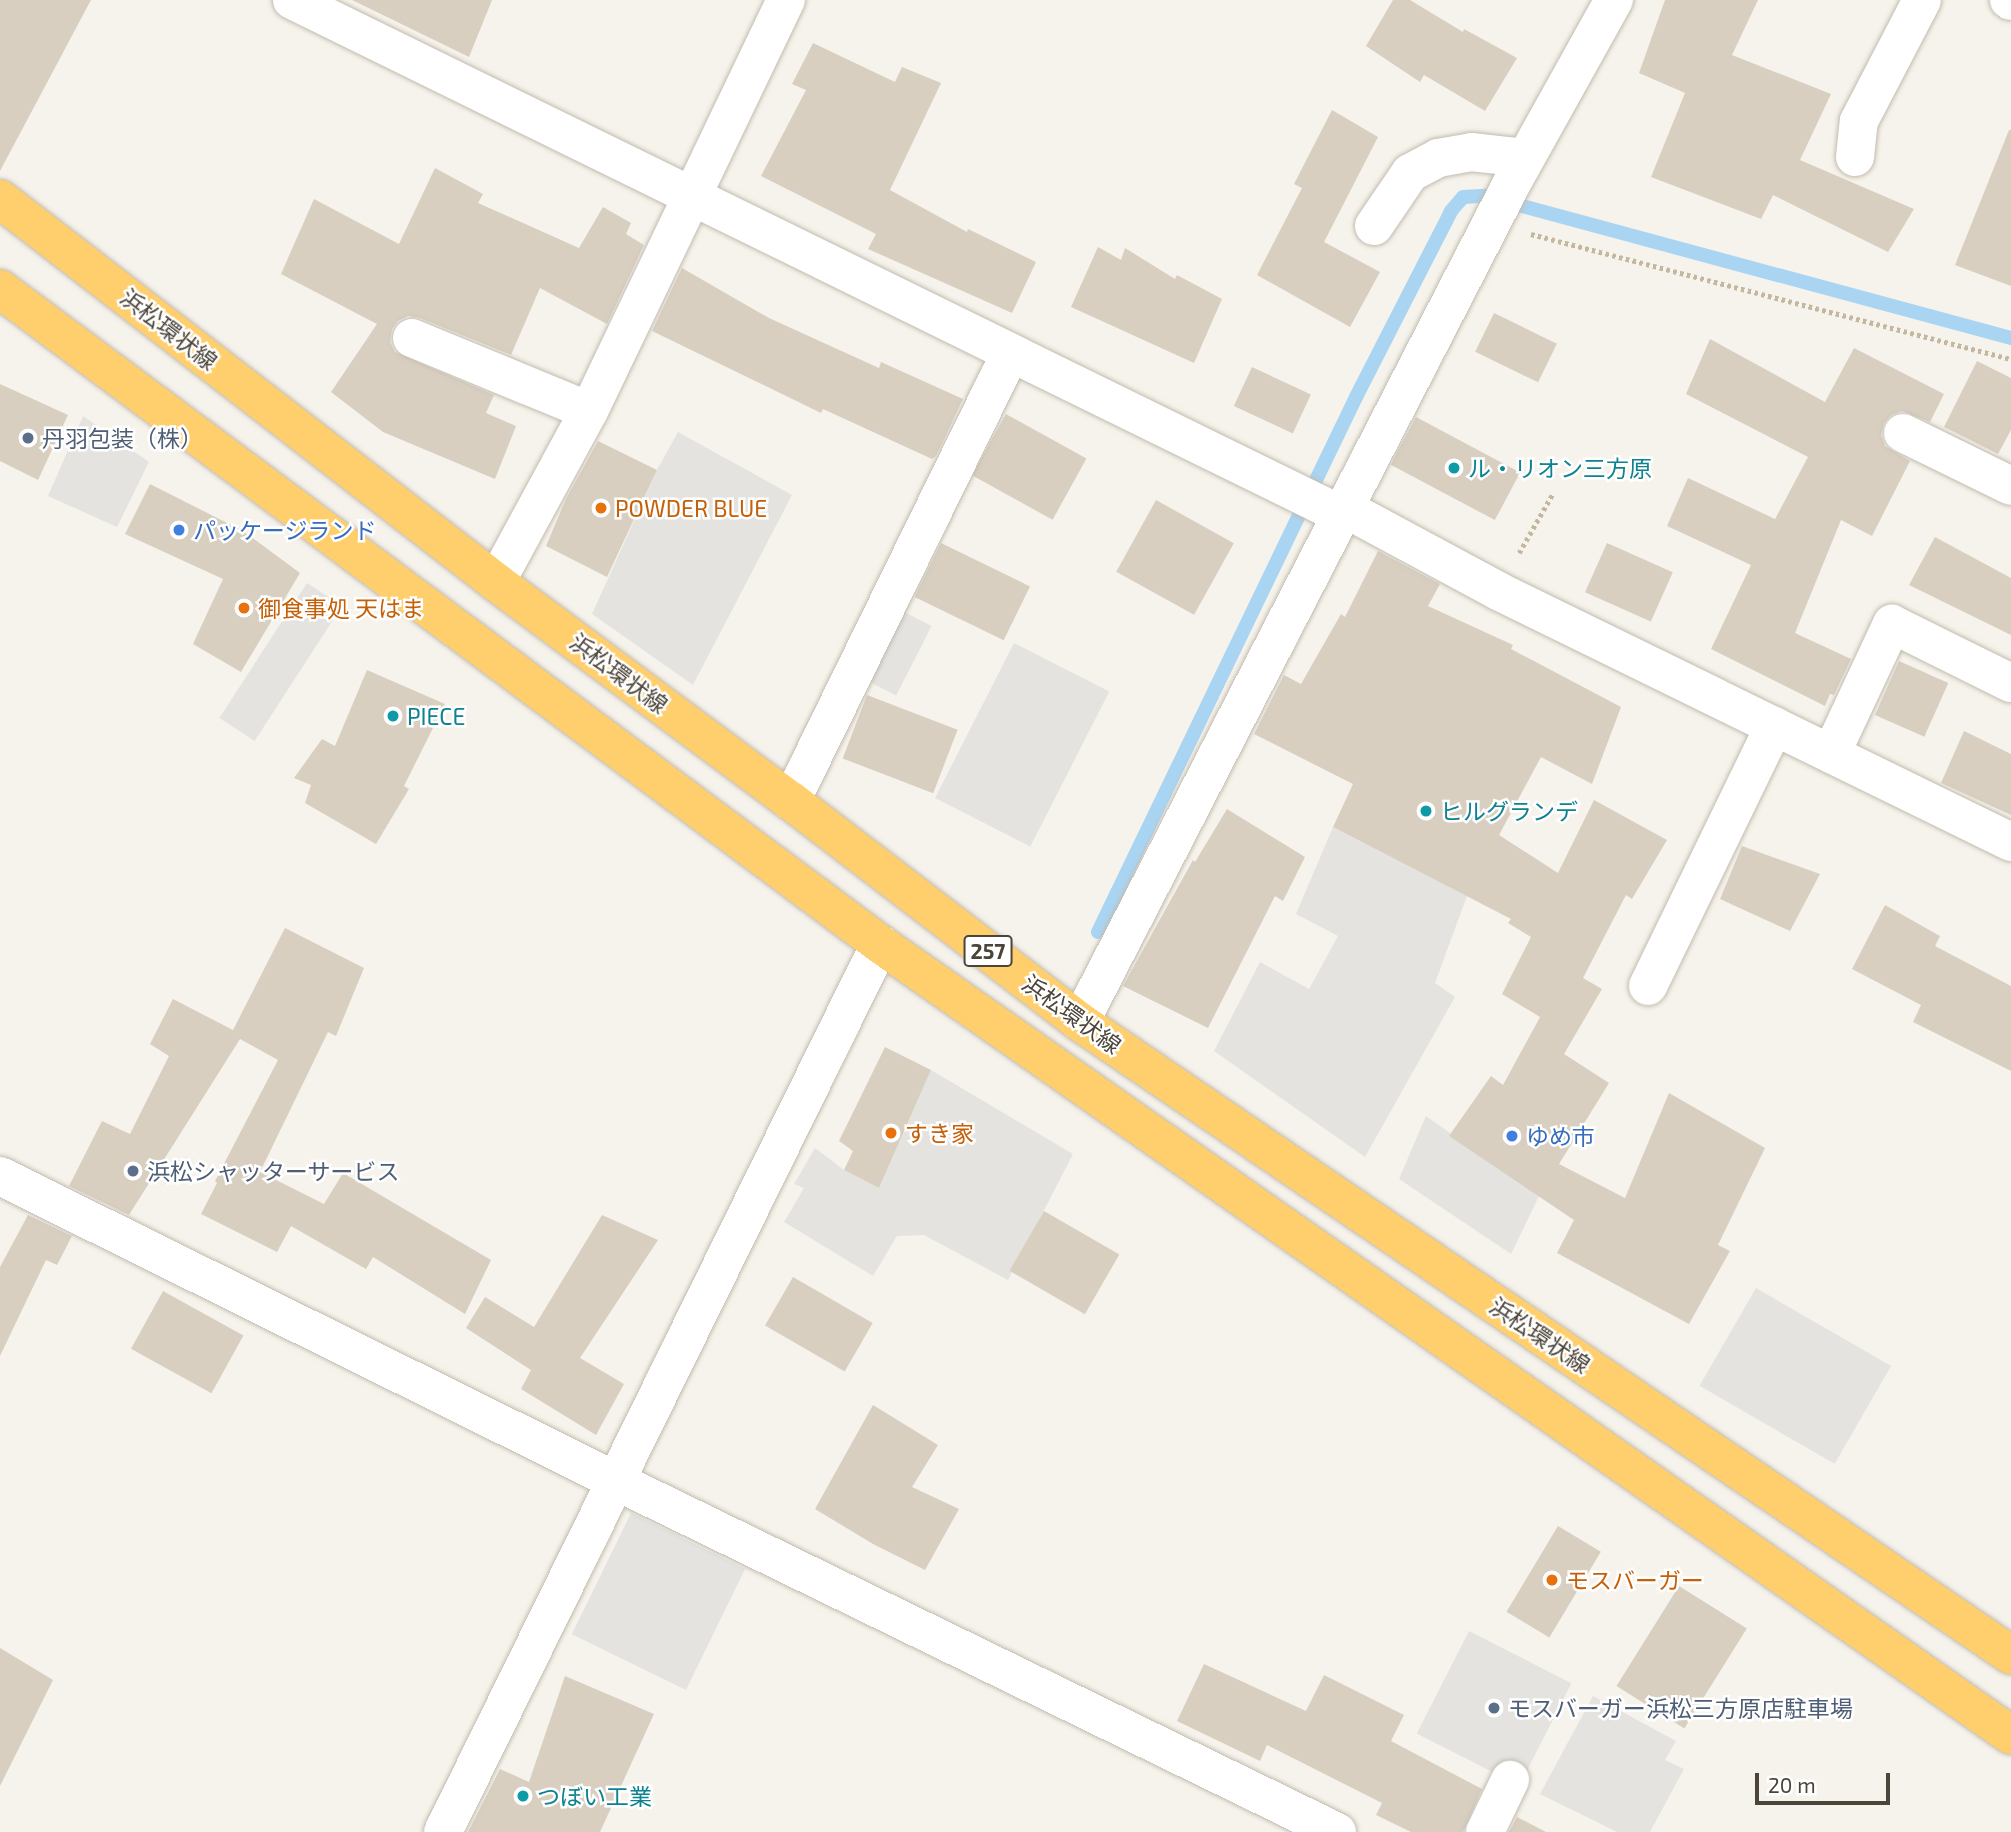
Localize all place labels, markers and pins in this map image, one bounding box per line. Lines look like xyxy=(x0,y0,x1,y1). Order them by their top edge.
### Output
place label: 丹羽包装（株） xyxy=(42,424,203,452)
marker: 丹羽包装（株） xyxy=(20,430,36,446)
place label: ル・リオン三方原 xyxy=(1468,454,1652,482)
marker: ル・リオン三方原 xyxy=(1446,460,1462,476)
place label: POWDER BLUE xyxy=(615,494,767,522)
marker: POWDER BLUE xyxy=(593,500,609,516)
place label: パッケージランド xyxy=(193,516,377,544)
marker: パッケージランド xyxy=(171,522,187,538)
place label: 御食事処 天はま xyxy=(258,594,424,622)
marker: 御食事処 天はま xyxy=(236,600,252,616)
place label: PIECE xyxy=(407,702,465,730)
marker: PIECE xyxy=(385,708,401,724)
place label: ヒルグランデ xyxy=(1440,797,1578,825)
marker: ヒルグランデ xyxy=(1418,803,1434,819)
place label: すき家 xyxy=(905,1119,974,1147)
place label: ゆめ市 xyxy=(1526,1122,1595,1150)
marker: すき家 xyxy=(883,1125,899,1141)
marker: ゆめ市 xyxy=(1504,1128,1520,1144)
place label: 浜松シャッターサービス xyxy=(147,1157,400,1185)
marker: 浜松シャッターサービス xyxy=(125,1163,141,1179)
place label: モスバーガー xyxy=(1566,1566,1704,1594)
marker: モスバーガー xyxy=(1544,1572,1560,1588)
place label: モスバーガー浜松三方原店駐車場 xyxy=(1508,1694,1853,1722)
marker: モスバーガー浜松三方原店駐車場 xyxy=(1486,1700,1502,1716)
place label: つぼい工業 xyxy=(537,1782,652,1810)
marker: つぼい工業 xyxy=(515,1788,531,1804)

